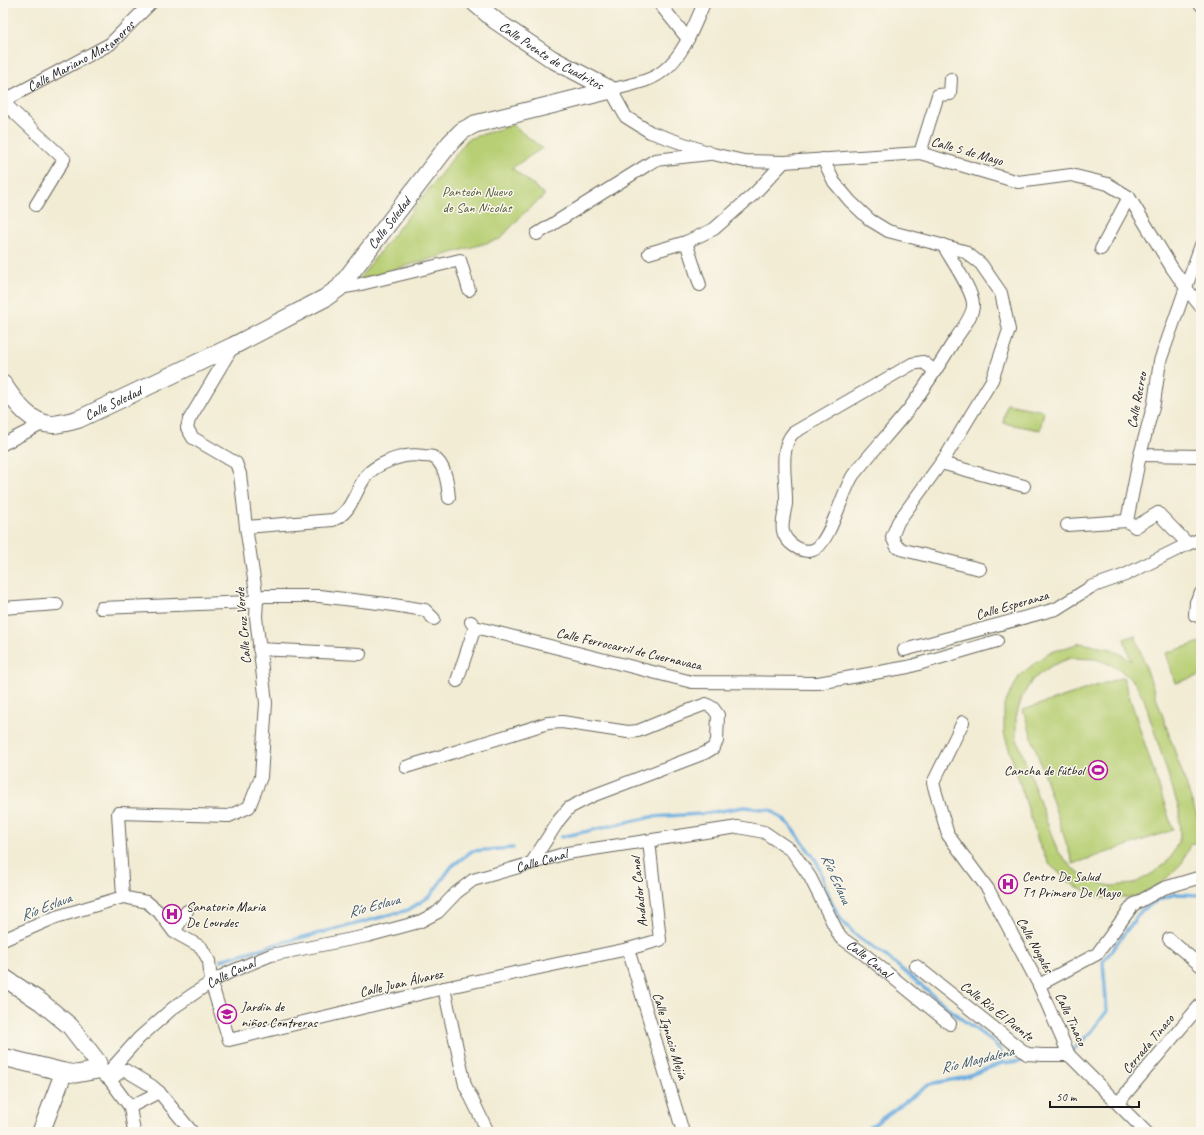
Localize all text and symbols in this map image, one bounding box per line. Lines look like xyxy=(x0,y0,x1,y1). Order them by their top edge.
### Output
street label: Calle Mariano Matamoros xyxy=(24,16,138,95)
street label: Calle Puente de Cuadritos xyxy=(496,17,607,94)
street label: Calle 5 de Mayo xyxy=(929,133,1006,170)
park label: Panteón Nuevo de San Nicolas xyxy=(442,183,513,216)
street label: Calle Soledad xyxy=(364,192,416,252)
street label: Calle Recreo xyxy=(1123,369,1151,429)
street label: Calle Soledad xyxy=(82,381,146,424)
street label: Calle Cruz Verde xyxy=(231,586,255,665)
street label: Calle Esperanza xyxy=(974,586,1052,623)
street label: Calle Ferrocarril de Cuernavaca xyxy=(555,624,705,674)
sports icon: Cancha de fútbol xyxy=(1087,759,1109,781)
place label: Cancha de fútbol xyxy=(1004,762,1087,779)
street label: Calle Canal xyxy=(514,844,571,876)
water label: Río Eslava xyxy=(817,851,856,909)
street label: Andador Canal xyxy=(627,853,651,928)
place label: Centro De Salud T1 Primero De Mayo xyxy=(1022,868,1121,901)
hospital icon: Centro De Salud T1 Primero De Mayo xyxy=(997,873,1019,895)
water label: Río Eslava xyxy=(18,888,76,925)
water label: Río Eslava xyxy=(346,890,404,922)
place label: Sanatorio Maria De Lourdes xyxy=(186,898,267,931)
hospital icon: Sanatorio Maria De Lourdes xyxy=(161,903,183,925)
street label: Calle Nogales xyxy=(1013,914,1058,977)
street label: Calle Canal xyxy=(843,936,897,983)
street label: Calle Canal xyxy=(202,953,260,992)
street label: Calle Juan Álvarez xyxy=(358,965,446,1001)
street label: Calle Río El Puente xyxy=(957,977,1038,1046)
street label: Calle Ignacio Mejía xyxy=(649,990,692,1082)
street label: Calle Tinaco xyxy=(1051,990,1092,1050)
place label: Jardin de niños Contreras xyxy=(240,998,319,1031)
school or university icon: Jardin de niños Contreras xyxy=(216,1003,238,1025)
street label: Cerrada Tinaco xyxy=(1118,1010,1178,1077)
water label: Río Magdalena xyxy=(939,1041,1017,1078)
scale bar xyxy=(1050,1083,1139,1109)
text: 50 m xyxy=(1056,1089,1078,1105)

